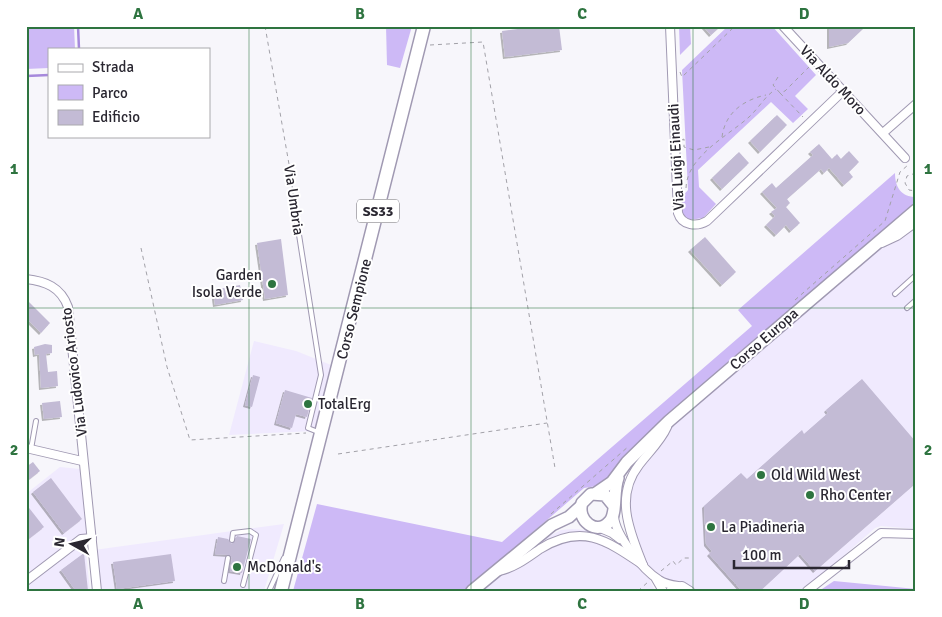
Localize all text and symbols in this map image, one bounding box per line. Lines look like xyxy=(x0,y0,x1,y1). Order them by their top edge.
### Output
text: A xyxy=(133,4,144,24)
text: B xyxy=(355,4,365,24)
text: C xyxy=(577,4,587,24)
text: D xyxy=(799,4,810,24)
street label: Via Aldo Moro xyxy=(796,41,870,119)
legend xyxy=(48,48,210,138)
text: Strada xyxy=(92,58,134,76)
text: Parco xyxy=(92,84,128,102)
street label: Via Luigi Einaudi xyxy=(664,103,688,211)
text: Edificio xyxy=(92,108,140,126)
text: 1 xyxy=(10,159,19,179)
text: 1 xyxy=(924,159,933,179)
street label: Via Umbria xyxy=(280,164,308,236)
road number: SS33 xyxy=(357,200,399,222)
street label: Corso Sempione xyxy=(333,257,375,361)
place label: Garden Isola Verde xyxy=(192,266,262,301)
marker: Garden Isola Verde xyxy=(266,278,278,290)
street label: Corso Europa xyxy=(726,304,802,374)
street label: Via Ludovico Ariosto xyxy=(57,306,91,438)
place label: TotalErg xyxy=(318,395,371,413)
marker: TotalErg xyxy=(302,398,314,410)
text: 2 xyxy=(10,440,18,460)
text: 2 xyxy=(924,440,932,460)
place label: Old Wild West xyxy=(771,466,860,484)
marker: Old Wild West xyxy=(755,469,767,481)
place label: Rho Center xyxy=(820,486,892,504)
marker: Rho Center xyxy=(804,489,816,501)
place label: La Piadineria xyxy=(721,518,805,536)
north arrow xyxy=(48,520,98,570)
marker: La Piadineria xyxy=(705,521,717,533)
text: N xyxy=(51,536,69,548)
scale bar xyxy=(734,537,850,569)
text: 100 m xyxy=(742,546,782,564)
place label: McDonald's xyxy=(247,558,322,576)
marker: McDonald's xyxy=(231,561,243,573)
text: A xyxy=(133,594,144,614)
text: B xyxy=(355,594,365,614)
text: C xyxy=(577,594,587,614)
text: D xyxy=(799,594,810,614)

